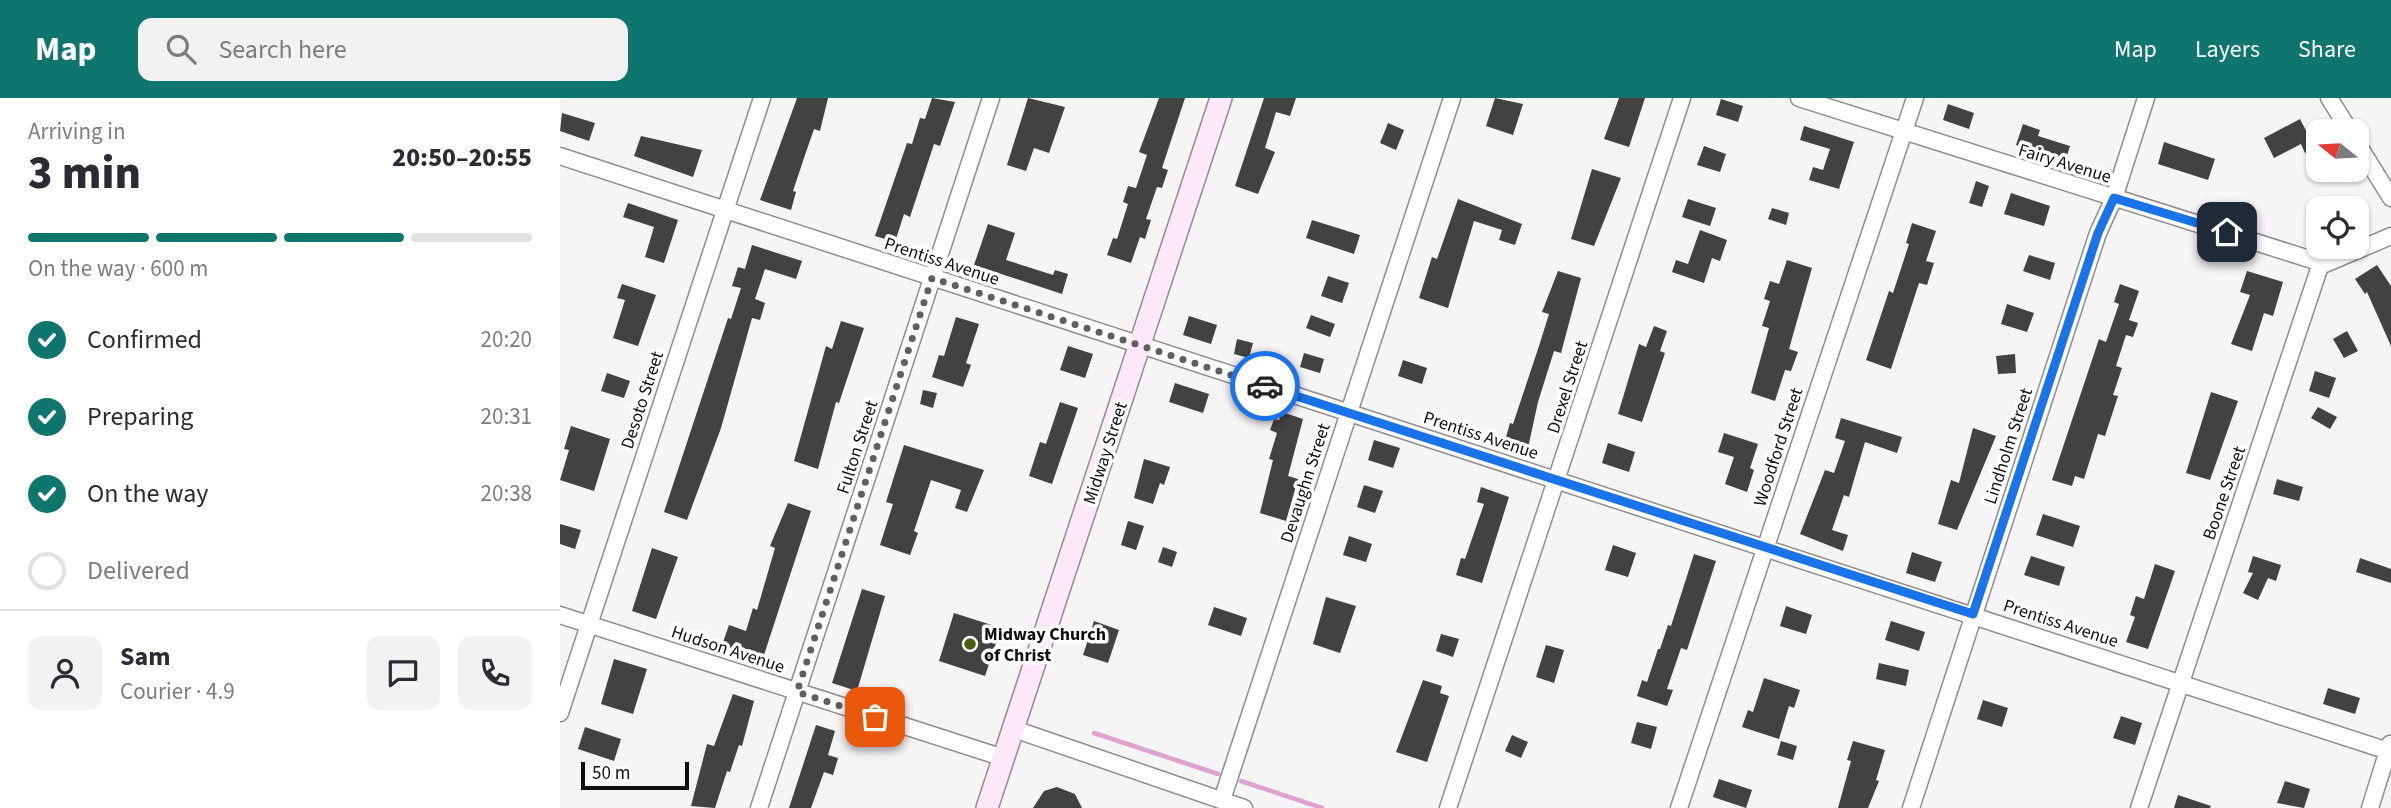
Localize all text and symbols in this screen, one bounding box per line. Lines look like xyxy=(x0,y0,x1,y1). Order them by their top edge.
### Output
search box xyxy=(138,18,628,81)
text: Map xyxy=(35,26,96,73)
icon: search xyxy=(162,30,200,68)
text: Search here xyxy=(218,31,347,68)
text: Map xyxy=(2114,32,2157,67)
text: Layers xyxy=(2195,32,2260,67)
text: Share xyxy=(2298,32,2356,67)
text: Arriving in xyxy=(28,115,126,148)
north arrow xyxy=(2306,119,2370,182)
map controls xyxy=(2306,119,2369,259)
street label: Fairy Avenue xyxy=(2015,137,2114,189)
text: 20:50–20:55 xyxy=(392,139,532,176)
text: 3 min xyxy=(28,141,141,206)
button: locate xyxy=(2306,196,2369,259)
pin xyxy=(2197,202,2257,262)
icon: home xyxy=(2208,213,2246,251)
street label: Prentiss Avenue xyxy=(881,231,1003,292)
text: On the way · 600 m xyxy=(28,252,208,285)
icon: check xyxy=(28,321,66,359)
text: Confirmed xyxy=(87,321,202,358)
text: 20:20 xyxy=(481,323,532,356)
street label: Drexel Street xyxy=(1541,338,1594,437)
street label: Desoto Street xyxy=(615,348,670,452)
courier xyxy=(1230,351,1300,421)
icon: car xyxy=(1246,367,1284,405)
street label: Woodford Street xyxy=(1748,385,1809,510)
street label: Lindholm Street xyxy=(1978,385,2039,507)
street label: Fulton Street xyxy=(831,397,884,497)
icon: check xyxy=(28,398,66,436)
text: Preparing xyxy=(87,398,193,435)
street label: Midway Street xyxy=(1077,399,1134,508)
text: 20:31 xyxy=(481,400,532,433)
street label: Prentiss Avenue xyxy=(1420,405,1542,466)
street label: Devaughn Street xyxy=(1274,420,1337,546)
street label: Boone Street xyxy=(2197,443,2252,543)
icon: check xyxy=(28,475,66,513)
text: On the way xyxy=(87,475,208,512)
text: 20:38 xyxy=(481,477,532,510)
text: Delivered xyxy=(87,552,190,589)
street label: Prentiss Avenue xyxy=(2000,593,2122,654)
street label: Hudson Avenue xyxy=(668,619,788,680)
place label: Midway Church of Christ xyxy=(984,622,1106,668)
button: person xyxy=(28,636,102,710)
button: chat xyxy=(366,636,440,710)
button: phone xyxy=(458,636,532,710)
marker: Midway Church of Christ xyxy=(962,636,978,652)
text: Sam xyxy=(120,638,170,675)
text: Courier · 4.9 xyxy=(120,675,235,708)
pin xyxy=(845,687,905,747)
icon: bag xyxy=(856,698,894,736)
scale bar xyxy=(581,759,690,791)
text: 50 m xyxy=(592,760,630,787)

